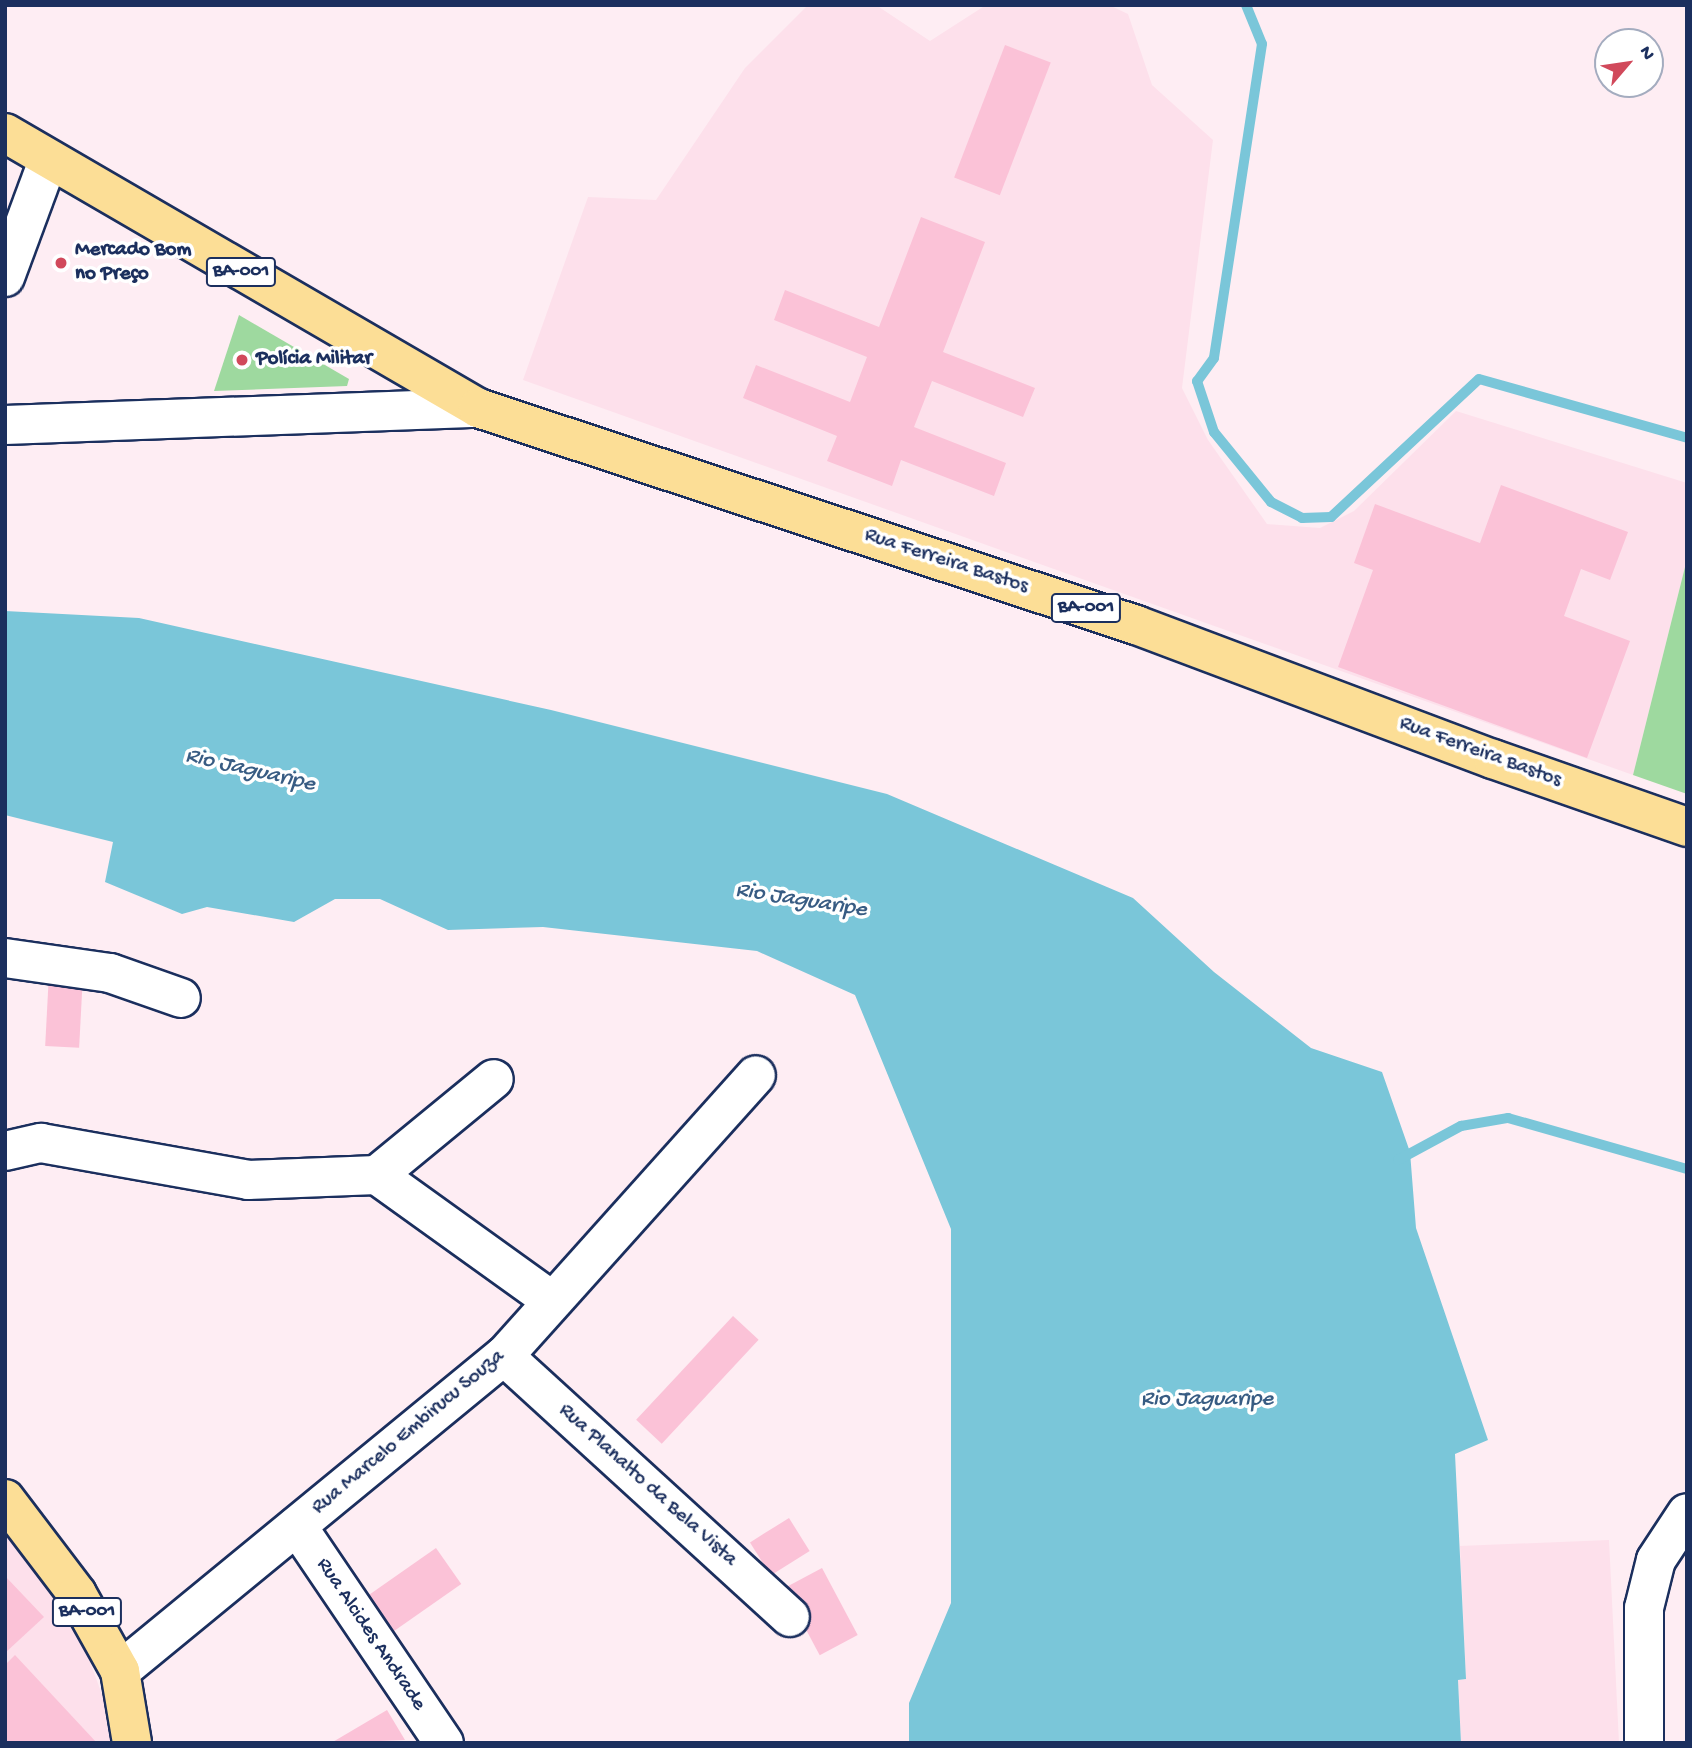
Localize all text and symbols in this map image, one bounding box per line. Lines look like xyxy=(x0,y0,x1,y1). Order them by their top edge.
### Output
north arrow xyxy=(1594,28,1664,98)
text: N xyxy=(1633,43,1659,65)
place label: Mercado Bom no Preço xyxy=(75,238,191,288)
marker: Mercado Bom no Preço xyxy=(53,255,69,271)
road number: BA-001 xyxy=(204,256,278,288)
place label: Polícia Militar xyxy=(256,347,372,373)
marker: Polícia Militar xyxy=(234,352,250,368)
street label: Rua Ferreira Bastos xyxy=(861,524,1031,600)
road number: BA-001 xyxy=(1049,593,1123,624)
street label: Rua Ferreira Bastos xyxy=(1395,712,1565,794)
water label: Rio Jaguaripe xyxy=(182,743,318,799)
water label: Rio Jaguaripe xyxy=(733,877,869,925)
street label: Rua Marcelo Embirucu Souza xyxy=(307,1345,511,1521)
water label: Rio Jaguaripe xyxy=(1141,1386,1273,1414)
street label: Rua Planalto da Bela Vista xyxy=(552,1399,742,1573)
street label: Rua Alcides Andrade xyxy=(310,1554,430,1716)
road number: BA-001 xyxy=(50,1596,124,1628)

